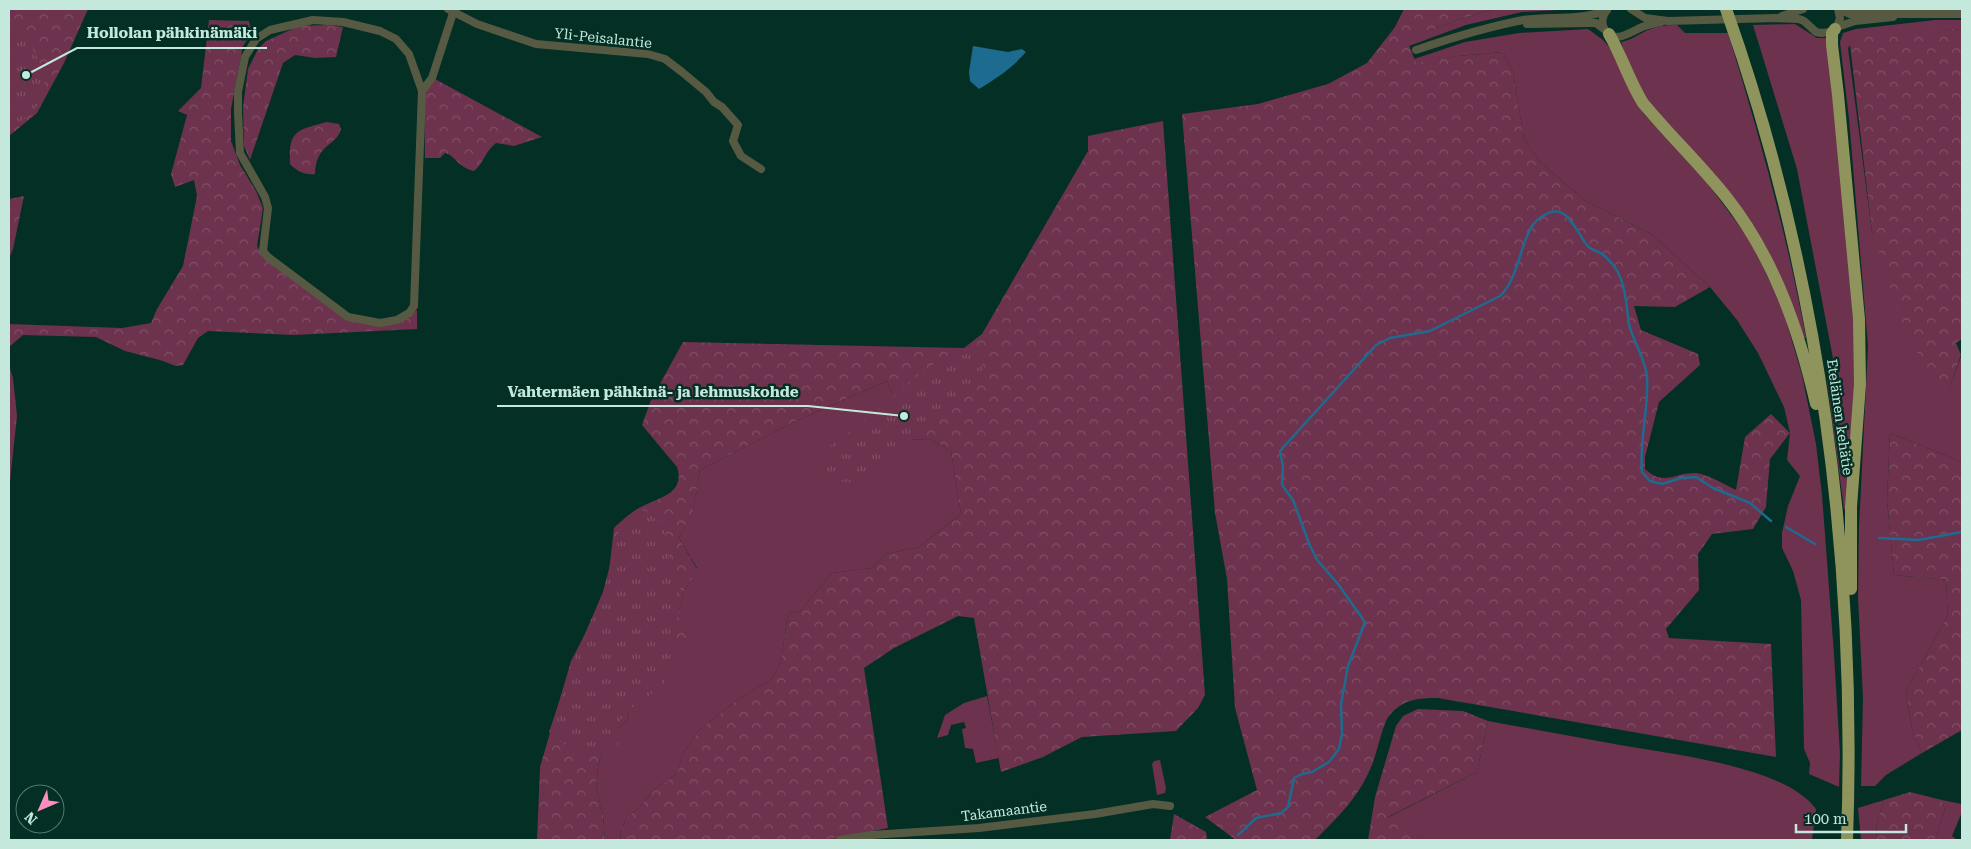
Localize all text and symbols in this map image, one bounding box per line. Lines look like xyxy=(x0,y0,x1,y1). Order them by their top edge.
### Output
callout: Hollolan pähkinämäki xyxy=(77,18,267,48)
text: Hollolan pähkinämäki xyxy=(87,24,257,42)
street label: Yli-Peisalantie xyxy=(553,25,653,51)
street label: Eteläinen kehätie xyxy=(1824,358,1856,476)
callout: Vahtermäen pähkinä- ja lehmuskohde xyxy=(497,376,808,406)
text: Vahtermäen pähkinä- ja lehmuskohde xyxy=(507,383,799,401)
north arrow xyxy=(15,784,65,834)
street label: Takamaantie xyxy=(960,798,1048,824)
scale bar xyxy=(1796,802,1906,834)
text: N xyxy=(21,809,40,828)
text: 100 m xyxy=(1804,810,1847,828)

